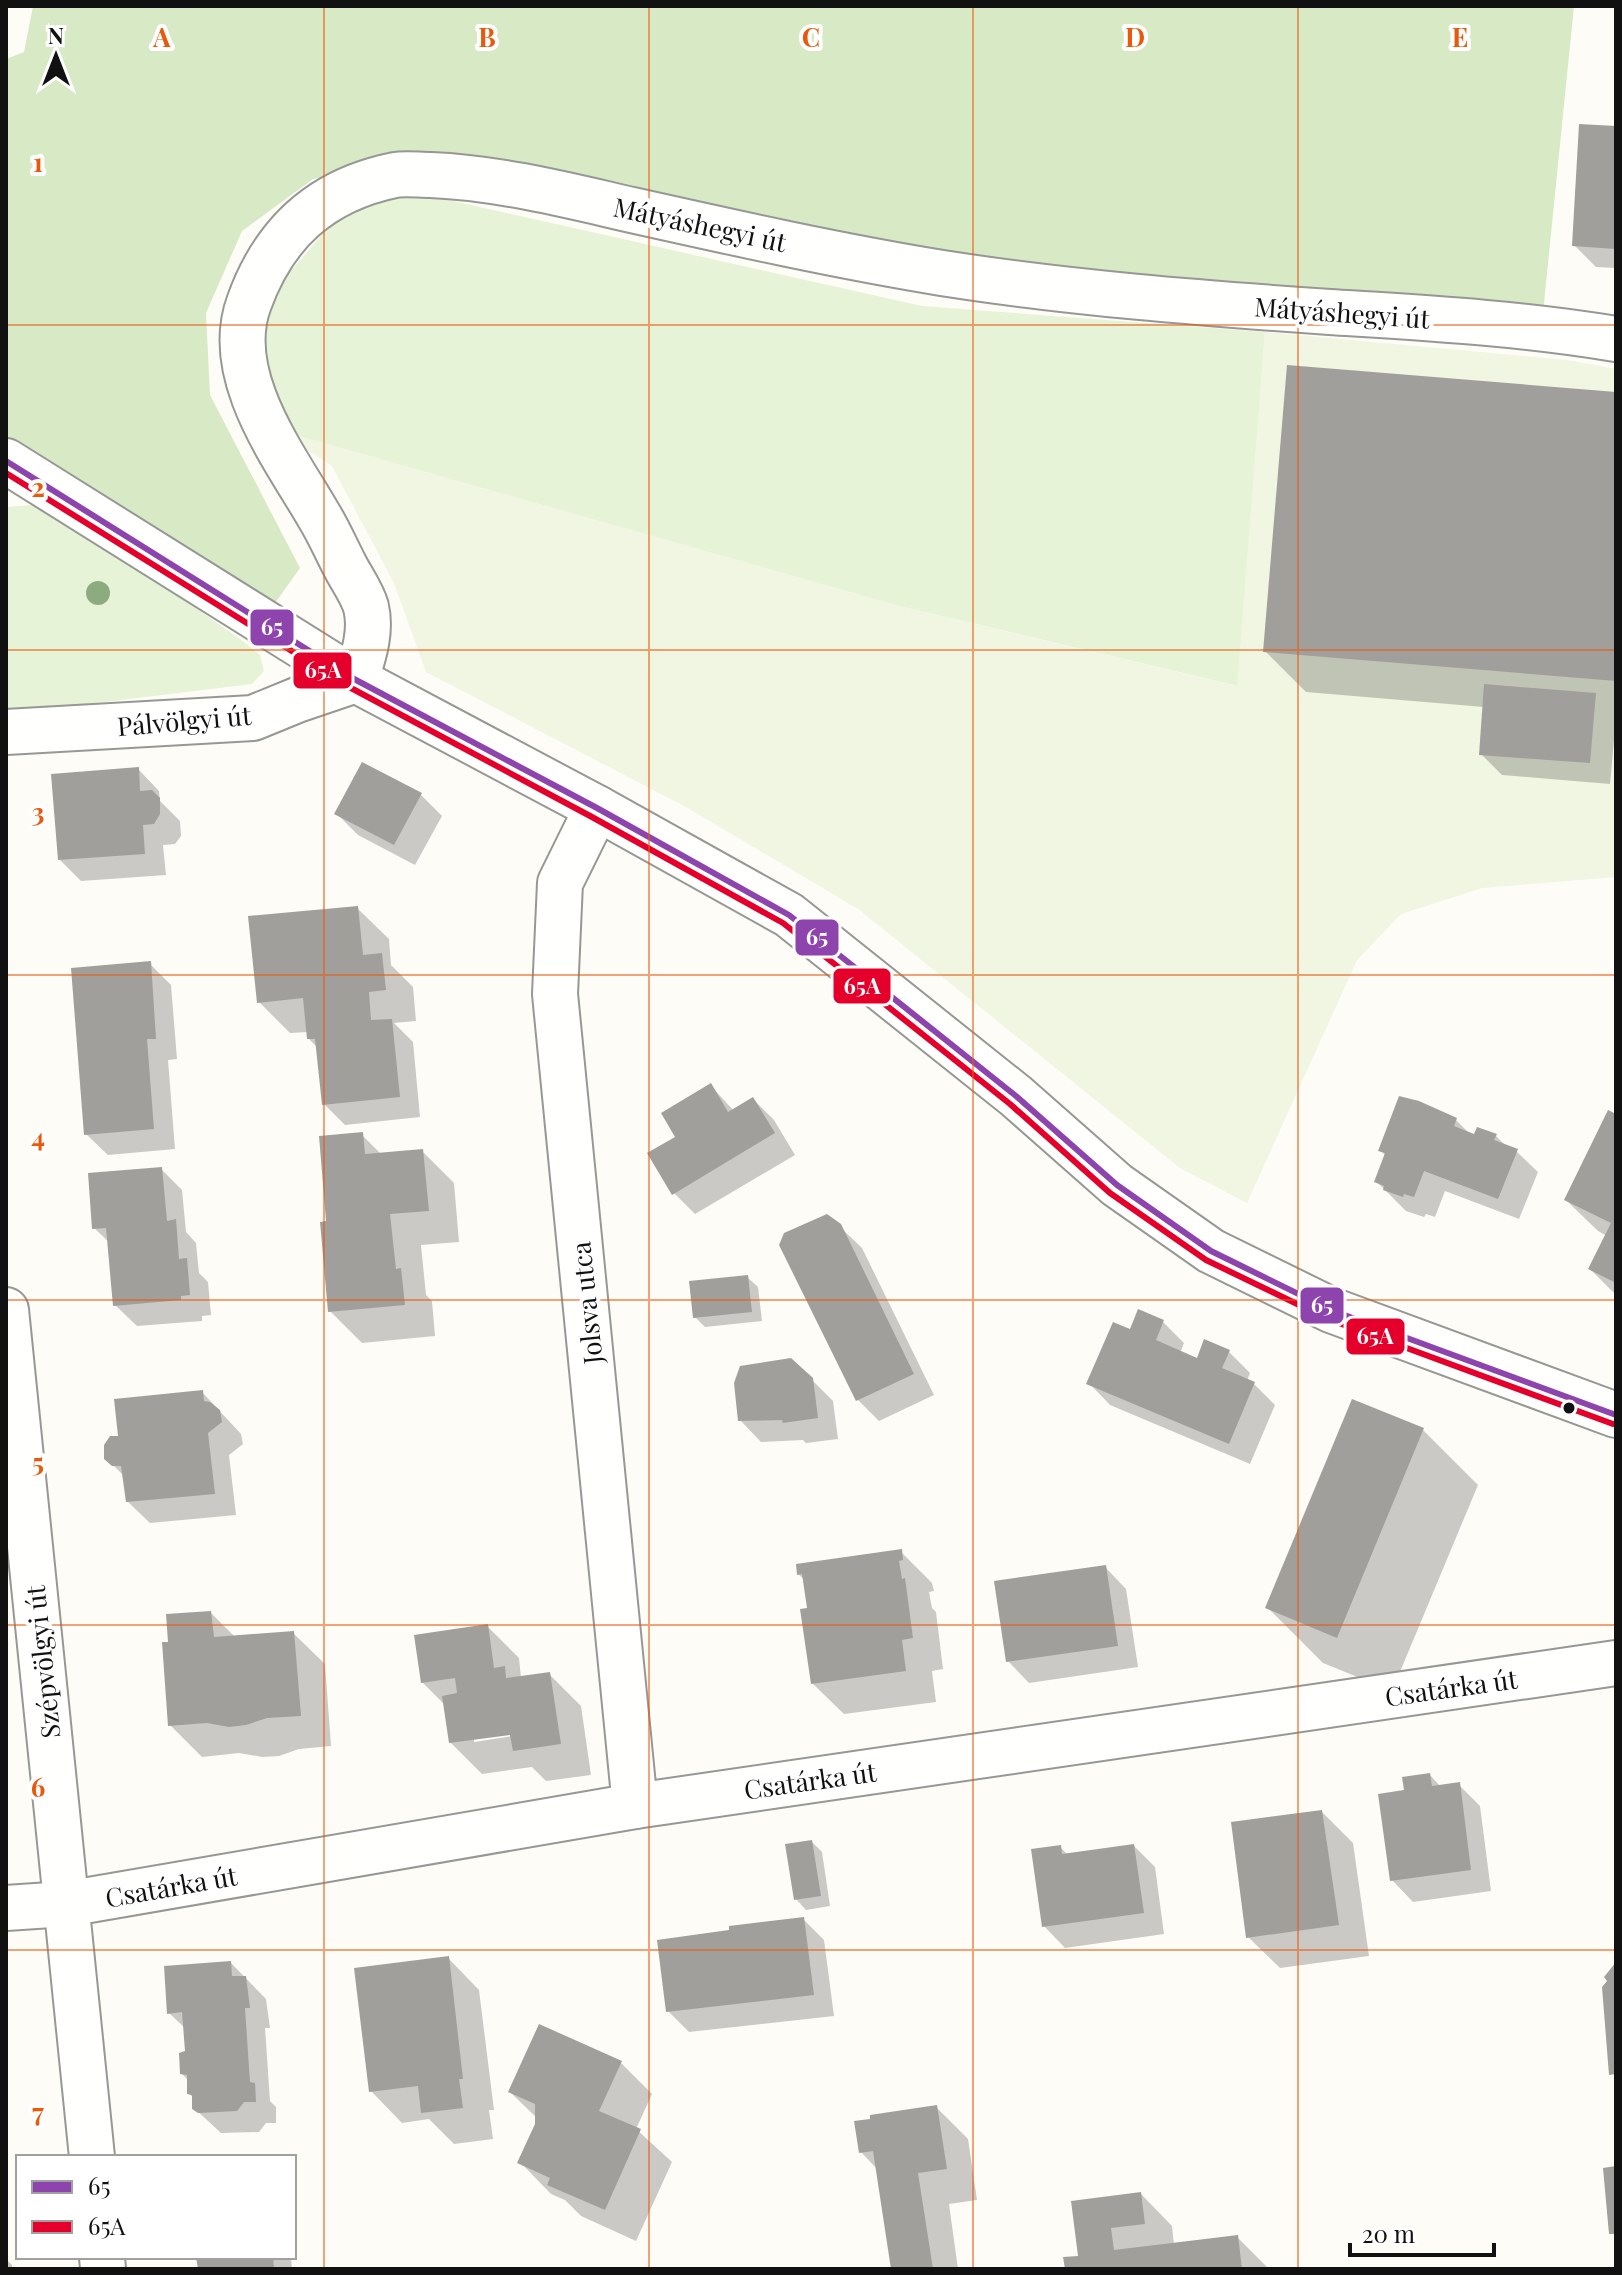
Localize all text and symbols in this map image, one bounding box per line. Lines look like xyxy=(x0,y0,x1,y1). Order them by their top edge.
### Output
north arrow xyxy=(16,16,96,96)
text: A xyxy=(152,19,171,54)
text: B xyxy=(478,19,496,54)
text: C xyxy=(802,19,820,54)
text: D xyxy=(1125,19,1145,54)
text: E xyxy=(1452,19,1468,54)
text: N xyxy=(48,20,64,50)
text: 1 xyxy=(33,144,43,179)
street label: Mátyáshegyi út xyxy=(610,189,790,260)
street label: Mátyáshegyi út xyxy=(1253,288,1432,336)
text: 2 xyxy=(31,469,45,504)
line badge: 65 xyxy=(249,608,295,647)
text: 65 xyxy=(261,611,283,641)
line badge: 65A xyxy=(292,651,353,690)
text: 65A xyxy=(304,654,342,684)
street label: Pálvölgyi út xyxy=(116,697,253,743)
text: 3 xyxy=(32,794,44,829)
line badge: 65 xyxy=(794,918,840,957)
text: 65 xyxy=(806,921,828,951)
line badge: 65A xyxy=(832,967,892,1005)
text: 65A xyxy=(843,970,881,1000)
text: 4 xyxy=(31,1119,45,1154)
street label: Jolsva utca xyxy=(562,1240,610,1367)
line badge: 65 xyxy=(1299,1286,1345,1325)
text: 65 xyxy=(1311,1289,1333,1319)
line badge: 65A xyxy=(1345,1317,1406,1356)
text: 65A xyxy=(1356,1320,1394,1350)
unlabelled marker xyxy=(1561,1400,1577,1416)
text: 5 xyxy=(32,1444,44,1479)
street label: Szépvölgyi út xyxy=(16,1583,67,1740)
street label: Csatárka út xyxy=(1383,1660,1520,1714)
street label: Csatárka út xyxy=(742,1753,879,1807)
text: 6 xyxy=(31,1769,45,1804)
street label: Csatárka út xyxy=(102,1857,240,1915)
text: 7 xyxy=(32,2094,44,2129)
legend xyxy=(16,2155,296,2259)
text: 65 xyxy=(88,2169,110,2201)
scale bar xyxy=(1350,2207,1494,2257)
text: 65A xyxy=(88,2209,126,2241)
text: 20 m xyxy=(1362,2217,1415,2249)

